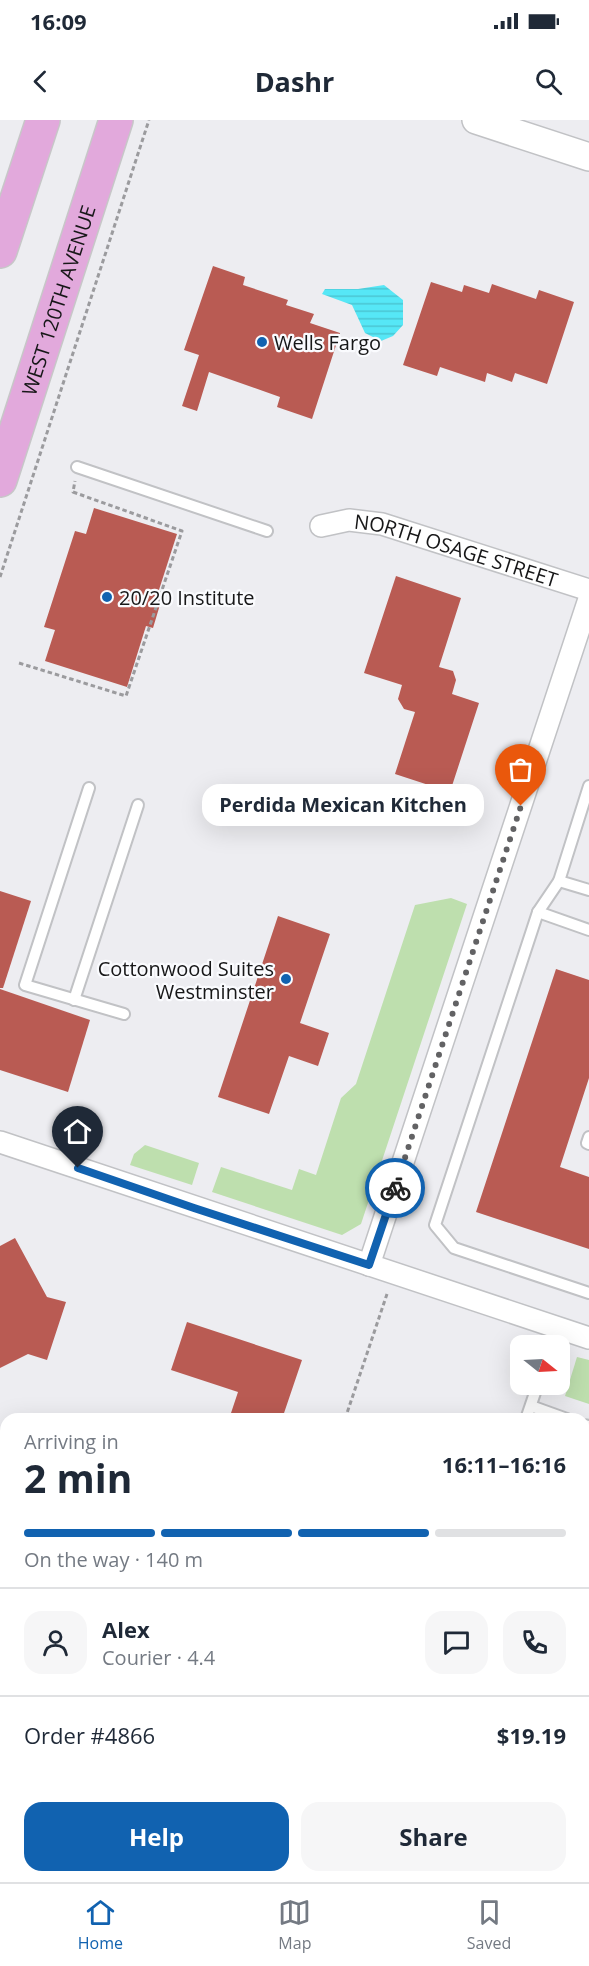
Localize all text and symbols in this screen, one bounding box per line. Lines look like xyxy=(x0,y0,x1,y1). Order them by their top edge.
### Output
text: 16:09 xyxy=(30,6,87,36)
text: Dashr xyxy=(255,63,334,100)
icon: back xyxy=(24,65,57,98)
icon: search xyxy=(532,65,565,98)
street label: WEST 120TH AVENUE xyxy=(15,201,101,399)
place label: Wells Fargo xyxy=(274,329,381,356)
marker: Wells Fargo xyxy=(255,335,269,349)
street label: NORTH OSAGE STREET xyxy=(353,507,561,593)
place label: 20/20 Institute xyxy=(119,584,255,611)
marker: 20/20 Institute xyxy=(100,590,114,604)
pin xyxy=(495,744,546,806)
icon: bag xyxy=(504,753,537,786)
callout: Perdida Mexican Kitchen xyxy=(203,785,485,827)
text: Perdida Mexican Kitchen xyxy=(219,791,467,818)
place label: Cottonwood Suites Westminster xyxy=(98,955,274,1005)
marker: Cottonwood Suites Westminster xyxy=(279,972,293,986)
pin xyxy=(52,1106,103,1168)
icon: home xyxy=(61,1115,94,1148)
courier xyxy=(365,1158,425,1218)
icon: bike xyxy=(379,1172,412,1205)
north arrow xyxy=(510,1335,570,1395)
map controls xyxy=(510,1335,570,1395)
text: Arriving in xyxy=(24,1428,119,1455)
text: 16:11–16:16 xyxy=(442,1449,566,1479)
text: 2 min xyxy=(24,1451,132,1504)
text: On the way · 140 m xyxy=(24,1546,203,1573)
button: person xyxy=(24,1611,87,1674)
button: chat xyxy=(425,1611,488,1674)
button: phone xyxy=(503,1611,566,1674)
text: Alex xyxy=(102,1614,150,1644)
text: Courier · 4.4 xyxy=(102,1644,215,1671)
text: Order #4866 xyxy=(24,1720,155,1750)
text: $19.19 xyxy=(497,1720,566,1750)
button: Help xyxy=(24,1802,289,1871)
button: Share xyxy=(301,1802,566,1871)
tab: Home xyxy=(78,1896,123,1954)
tab: Map xyxy=(278,1896,311,1954)
tab: Saved xyxy=(467,1896,511,1954)

